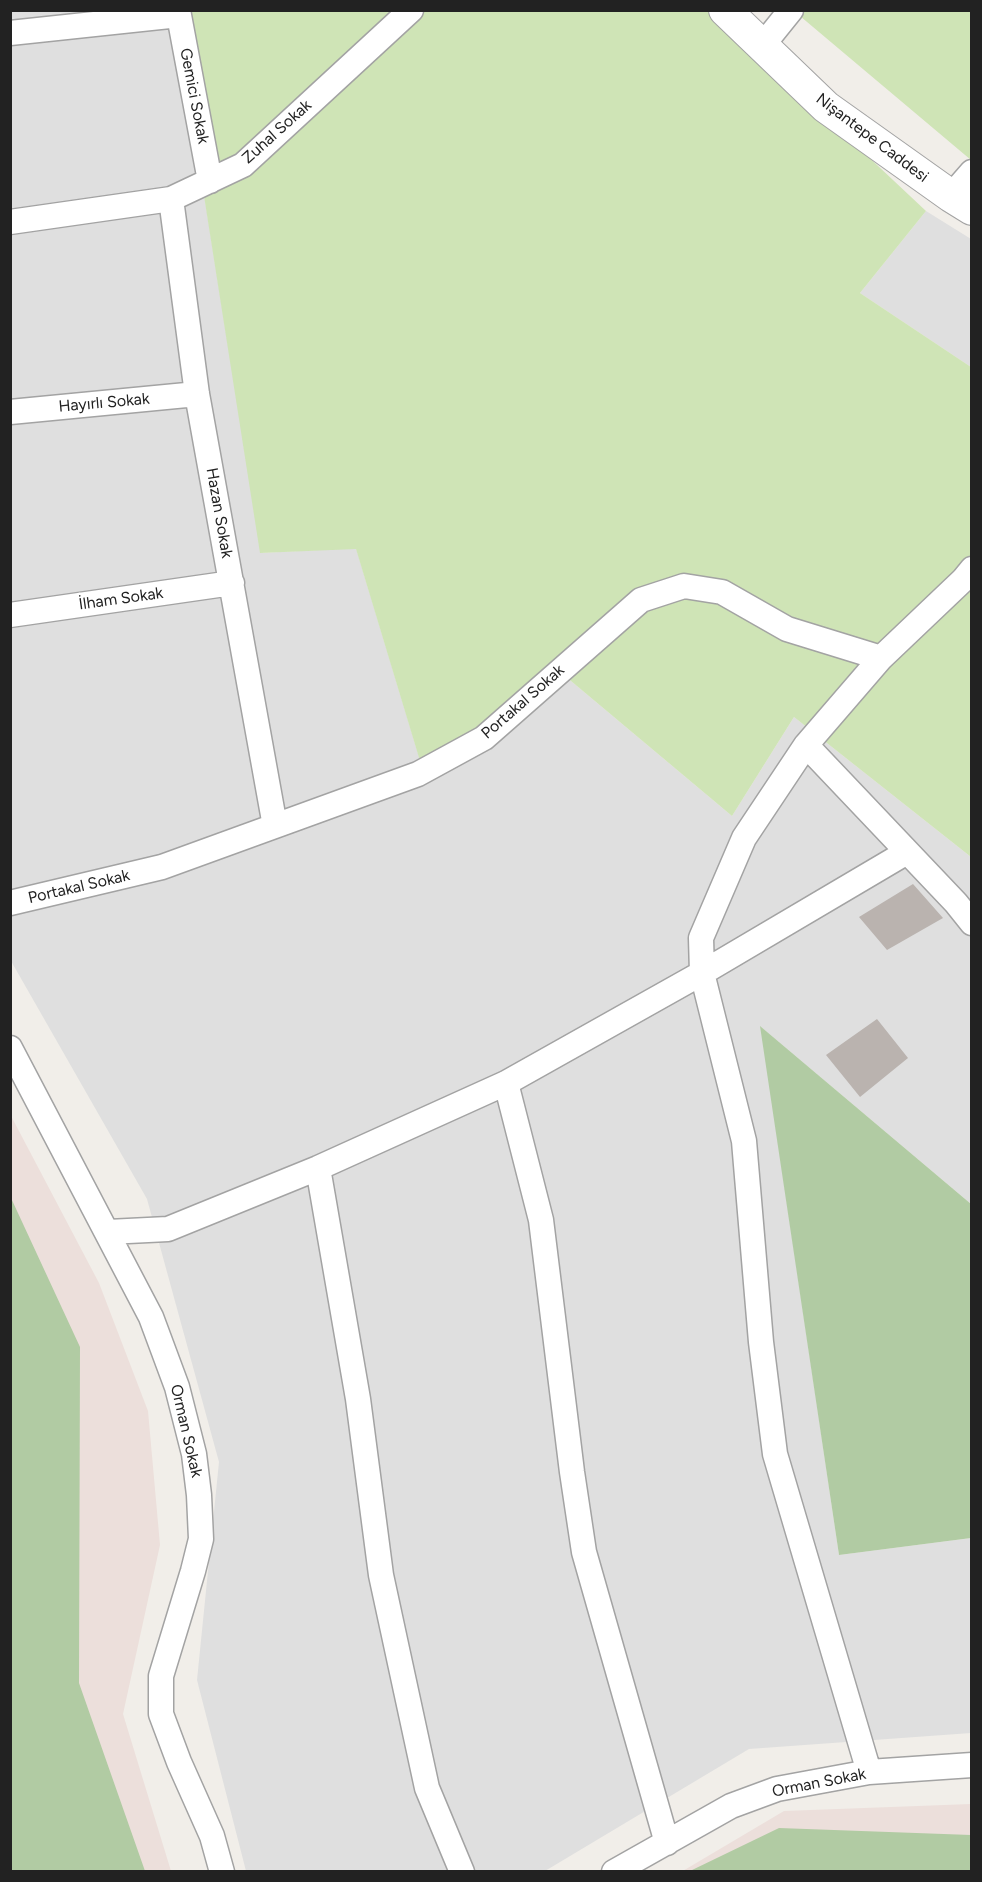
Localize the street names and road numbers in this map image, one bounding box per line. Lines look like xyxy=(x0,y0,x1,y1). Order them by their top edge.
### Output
street label: Gemici Sokak xyxy=(175,46,213,146)
street label: Nişantepe Caddesi xyxy=(812,89,932,187)
street label: Zuhal Sokak xyxy=(238,96,316,168)
street label: Hayırlı Sokak xyxy=(58,389,150,417)
street label: Hazan Sokak xyxy=(202,466,236,560)
street label: İlham Sokak xyxy=(78,584,164,614)
street label: Portakal Sokak xyxy=(478,661,568,743)
street label: Portakal Sokak xyxy=(26,866,132,908)
street label: Orman Sokak xyxy=(166,1383,206,1479)
street label: Orman Sokak xyxy=(770,1765,868,1801)

